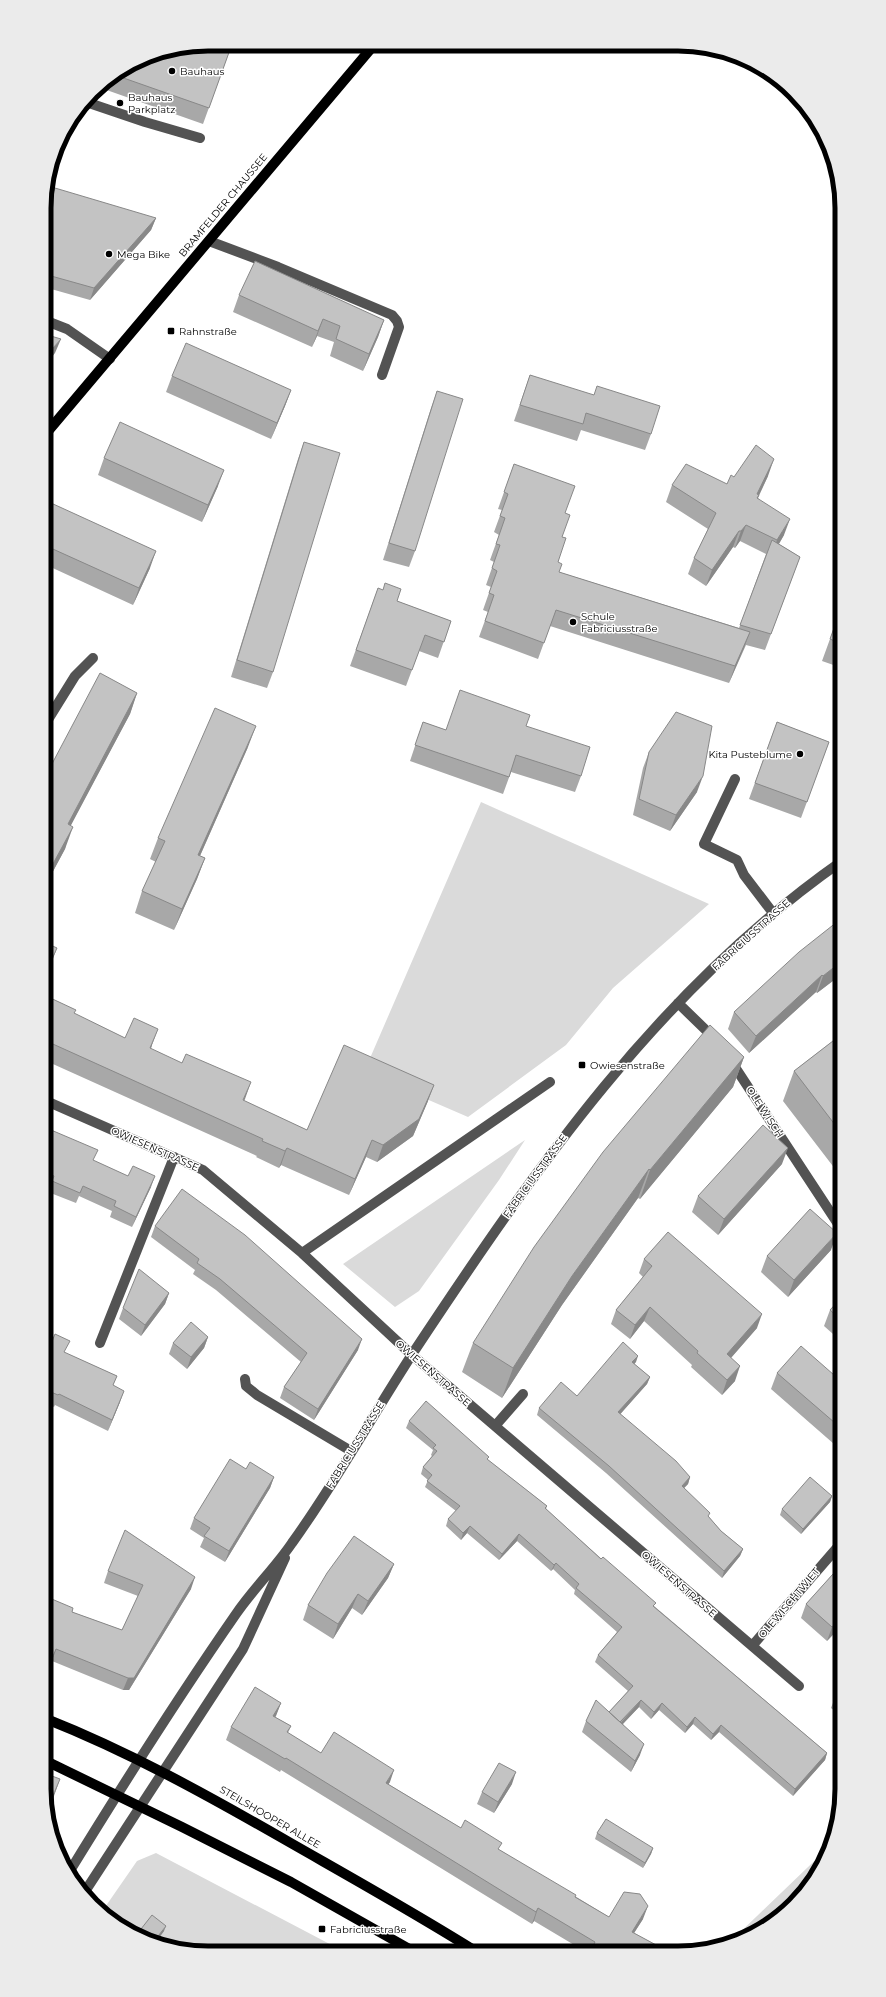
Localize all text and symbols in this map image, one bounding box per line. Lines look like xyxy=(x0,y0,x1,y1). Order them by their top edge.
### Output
place label: Bauhaus xyxy=(180,65,225,78)
marker: Bauhaus xyxy=(167,66,177,76)
place label: Bauhaus Parkplatz xyxy=(128,91,175,116)
marker: Bauhaus Parkplatz xyxy=(115,98,125,108)
street label: BRAMFELDER CHAUSSEE xyxy=(176,150,270,259)
place label: Mega Bike xyxy=(117,248,170,261)
marker: Mega Bike xyxy=(104,249,114,259)
place label: Rahnstraße xyxy=(179,325,237,338)
marker: Rahnstraße xyxy=(166,326,176,336)
place label: Schule Fabriciusstraße xyxy=(581,610,657,635)
marker: Schule Fabriciusstraße xyxy=(568,617,578,627)
place label: Kita Pusteblume xyxy=(708,748,792,761)
marker: Kita Pusteblume xyxy=(795,749,805,759)
street label: FABRICIUSSTRASSE xyxy=(709,896,793,973)
place label: Owiesenstraße xyxy=(590,1059,665,1072)
marker: Owiesenstraße xyxy=(577,1060,587,1070)
street label: OLE WISCH xyxy=(743,1084,787,1140)
street label: OWIESENSTRASSE xyxy=(109,1124,201,1174)
street label: FABRICIUSSTRASSE xyxy=(500,1131,570,1220)
street label: OWIESENSTRASSE xyxy=(393,1337,473,1409)
street label: FABRICIUSSTRASSE xyxy=(323,1399,387,1491)
street label: OWIESENSTRASSE xyxy=(639,1548,719,1620)
street label: OLEWISCHTWIET xyxy=(756,1565,823,1641)
street label: STEILSHOOPER ALLEE xyxy=(217,1783,323,1851)
place label: Fabriciusstraße xyxy=(330,1923,406,1936)
marker: Fabriciusstraße xyxy=(317,1924,327,1934)

